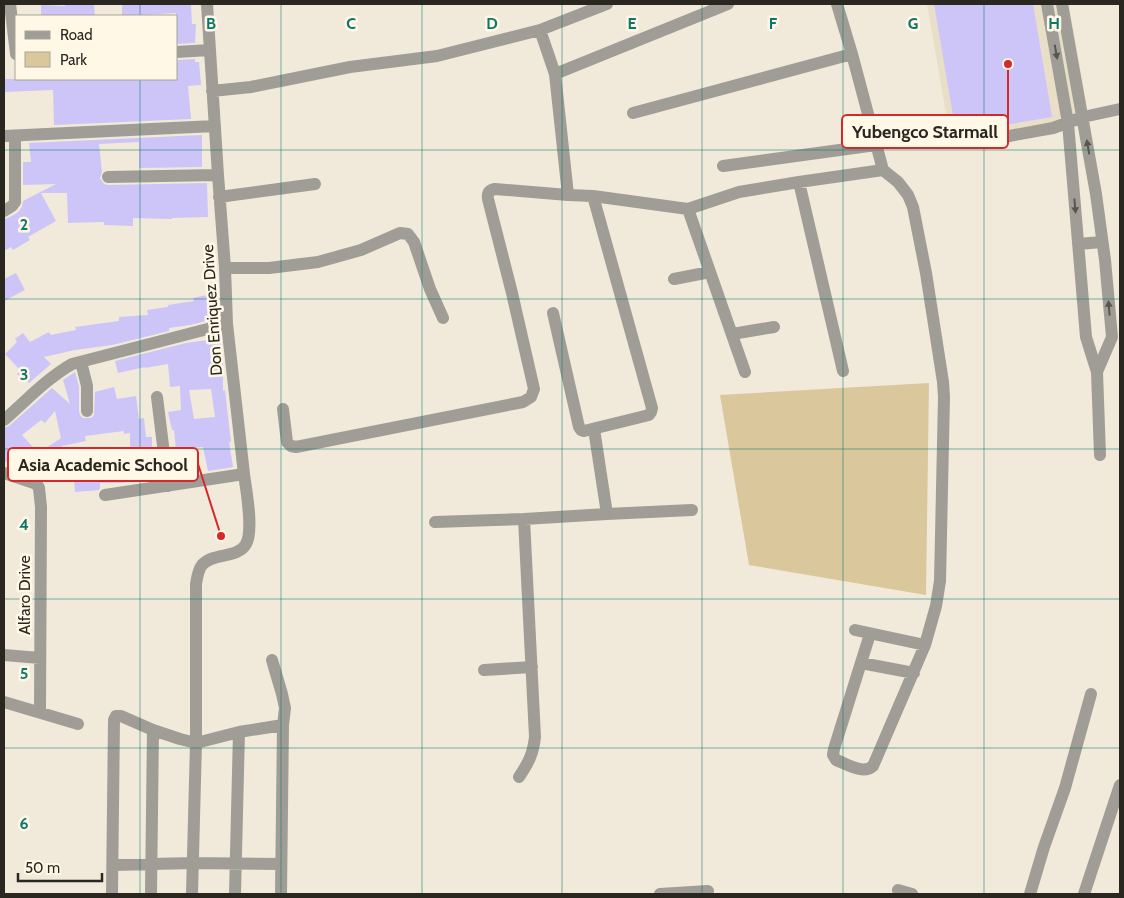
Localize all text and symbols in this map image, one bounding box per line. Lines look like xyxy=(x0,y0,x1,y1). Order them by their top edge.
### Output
text: B xyxy=(206,14,216,33)
text: C xyxy=(346,14,356,33)
text: D xyxy=(486,14,498,33)
text: E xyxy=(627,14,637,33)
text: F xyxy=(769,14,778,33)
text: G xyxy=(908,14,918,33)
text: H xyxy=(1048,14,1060,33)
legend xyxy=(15,15,178,80)
text: Road xyxy=(60,26,93,44)
one-way arrow xyxy=(1053,44,1061,60)
text: Park xyxy=(60,51,87,69)
callout: Yubengco Starmall xyxy=(842,115,1008,148)
text: Yubengco Starmall xyxy=(851,121,998,143)
one-way arrow xyxy=(1084,139,1092,155)
one-way arrow xyxy=(1071,198,1079,214)
text: 2 xyxy=(20,215,28,234)
street label: Don Enriquez Drive xyxy=(198,244,226,376)
one-way arrow xyxy=(1105,300,1113,316)
text: 3 xyxy=(20,365,28,384)
callout: Asia Academic School xyxy=(8,448,198,481)
text: Asia Academic School xyxy=(18,454,188,476)
text: 4 xyxy=(19,515,29,534)
street label: Alfaro Drive xyxy=(15,555,34,635)
text: 5 xyxy=(20,664,28,683)
text: 6 xyxy=(20,814,29,833)
scale bar xyxy=(18,850,101,882)
text: 50 m xyxy=(25,859,60,877)

